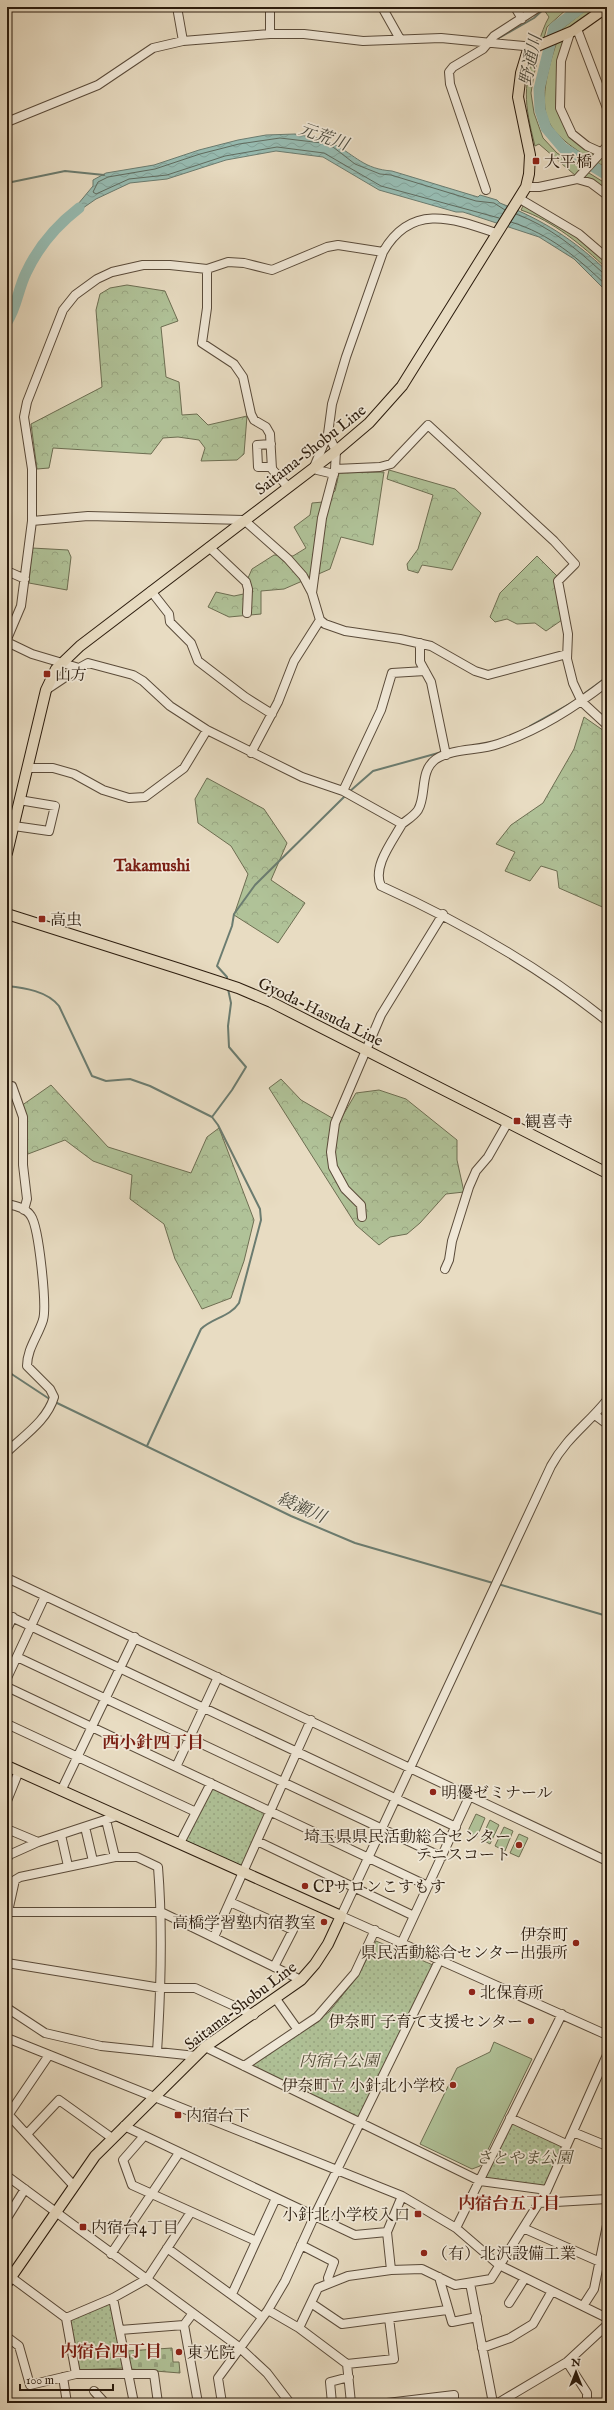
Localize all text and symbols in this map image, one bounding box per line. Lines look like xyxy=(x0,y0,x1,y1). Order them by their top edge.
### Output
water label: 野通川 xyxy=(516,31,547,87)
water label: 元荒川 xyxy=(296,119,353,157)
place label: 大平橋 xyxy=(544,153,592,173)
marker: 大平橋 xyxy=(531,156,541,166)
street label: Saitama-Shobu Line xyxy=(252,401,371,500)
place label: 山方 xyxy=(55,666,87,686)
marker: 山方 xyxy=(42,669,52,679)
district label: Takamushi xyxy=(113,856,191,877)
place label: 高虫 xyxy=(50,911,82,931)
marker: 高虫 xyxy=(37,914,47,924)
street label: Gyoda-Hasuda Line xyxy=(254,974,386,1052)
place label: 観喜寺 xyxy=(525,1113,573,1133)
marker: 観喜寺 xyxy=(512,1116,522,1126)
water label: 綾瀬川 xyxy=(274,1488,331,1529)
district label: 西小針四丁目 xyxy=(102,1733,204,1754)
place label: 明優ゼミナール xyxy=(441,1784,553,1804)
marker: 明優ゼミナール xyxy=(428,1787,438,1797)
place label: 埼玉県県民活動総合センター テニスコート xyxy=(304,1828,511,1866)
marker: 埼玉県県民活動総合センター テニスコート xyxy=(514,1840,524,1850)
place label: CPサロンこすもす xyxy=(313,1878,446,1898)
marker: CPサロンこすもす xyxy=(300,1881,310,1891)
place label: 高橋学習塾内宿教室 xyxy=(172,1914,316,1934)
marker: 高橋学習塾内宿教室 xyxy=(319,1917,329,1927)
place label: 伊奈町 県民活動総合センター出張所 xyxy=(361,1926,568,1964)
marker: 伊奈町 県民活動総合センター出張所 xyxy=(571,1938,581,1948)
street label: Saitama-Shobu Line xyxy=(181,1958,301,2055)
place label: 北保育所 xyxy=(480,1984,544,2004)
marker: 北保育所 xyxy=(467,1987,477,1997)
place label: 伊奈町 子育て支援センター xyxy=(328,2013,523,2033)
marker: 伊奈町 子育て支援センター xyxy=(526,2016,536,2026)
park label: 内宿台公園 xyxy=(299,2052,382,2072)
place label: 伊奈町立 小針北小学校 xyxy=(282,2077,445,2097)
marker: 伊奈町立 小針北小学校 xyxy=(448,2080,458,2090)
place label: 内宿台下 xyxy=(186,2107,250,2127)
marker: 内宿台下 xyxy=(173,2110,183,2120)
park label: さとやま公園 xyxy=(476,2149,575,2169)
district label: 内宿台五丁目 xyxy=(458,2194,560,2215)
place label: 小針北小学校入口 xyxy=(282,2206,410,2226)
marker: 小針北小学校入口 xyxy=(413,2209,423,2219)
place label: 内宿台4丁目 xyxy=(91,2219,179,2239)
marker: 内宿台4丁目 xyxy=(78,2222,88,2232)
place label: （有）北沢設備工業 xyxy=(432,2245,576,2265)
marker: （有）北沢設備工業 xyxy=(419,2248,429,2258)
district label: 内宿台四丁目 xyxy=(60,2342,162,2363)
place label: 東光院 xyxy=(187,2344,235,2364)
marker: 東光院 xyxy=(174,2347,184,2357)
north arrow xyxy=(556,2352,596,2392)
text: N xyxy=(570,2356,581,2370)
scale bar xyxy=(20,2366,113,2392)
text: 100 m xyxy=(26,2373,54,2388)

